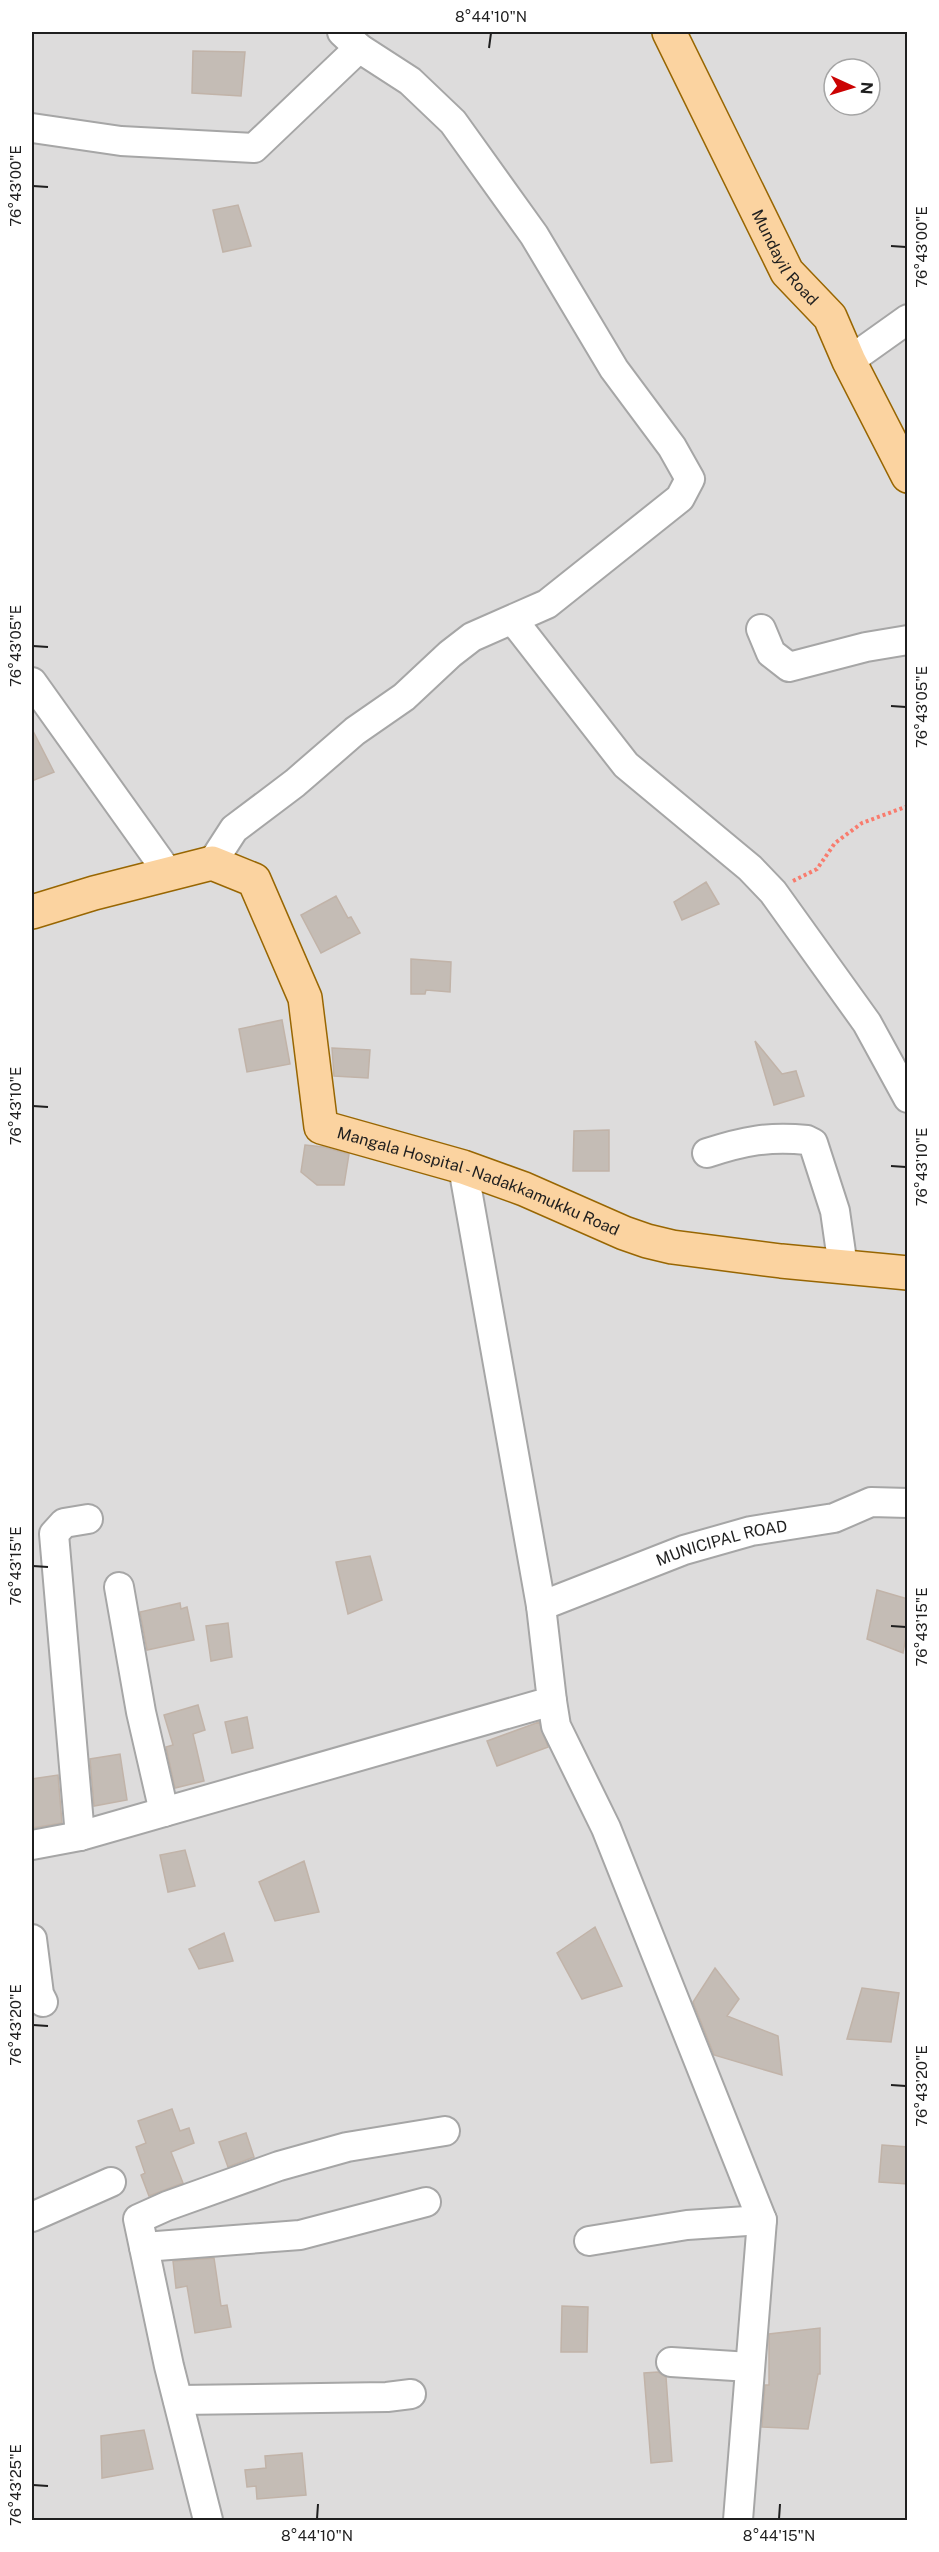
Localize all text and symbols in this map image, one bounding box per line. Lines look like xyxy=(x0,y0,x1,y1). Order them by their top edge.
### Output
text: 8°44'10"N xyxy=(455,8,527,25)
north arrow xyxy=(822,57,882,117)
text: N xyxy=(857,81,876,95)
text: 76°43'00"E xyxy=(7,145,24,227)
street label: Mundayil Road xyxy=(748,206,822,309)
text: 76°43'00"E xyxy=(913,206,930,288)
text: 76°43'05"E xyxy=(7,605,24,687)
text: 76°43'05"E xyxy=(913,666,930,748)
text: 76°43'10"E xyxy=(7,1067,24,1145)
street label: Mangala Hospital - Nadakkamukku Road xyxy=(335,1123,622,1240)
text: 76°43'10"E xyxy=(913,1128,930,1206)
street label: MUNICIPAL ROAD xyxy=(653,1516,789,1570)
text: 76°43'15"E xyxy=(7,1527,24,1606)
text: 76°43'15"E xyxy=(913,1588,930,1667)
text: 76°43'20"E xyxy=(7,1984,24,2066)
text: 76°43'20"E xyxy=(913,2045,930,2127)
text: 76°43'25"E xyxy=(7,2444,24,2526)
text: 8°44'10"N xyxy=(281,2527,353,2544)
text: 8°44'15"N xyxy=(743,2527,815,2544)

